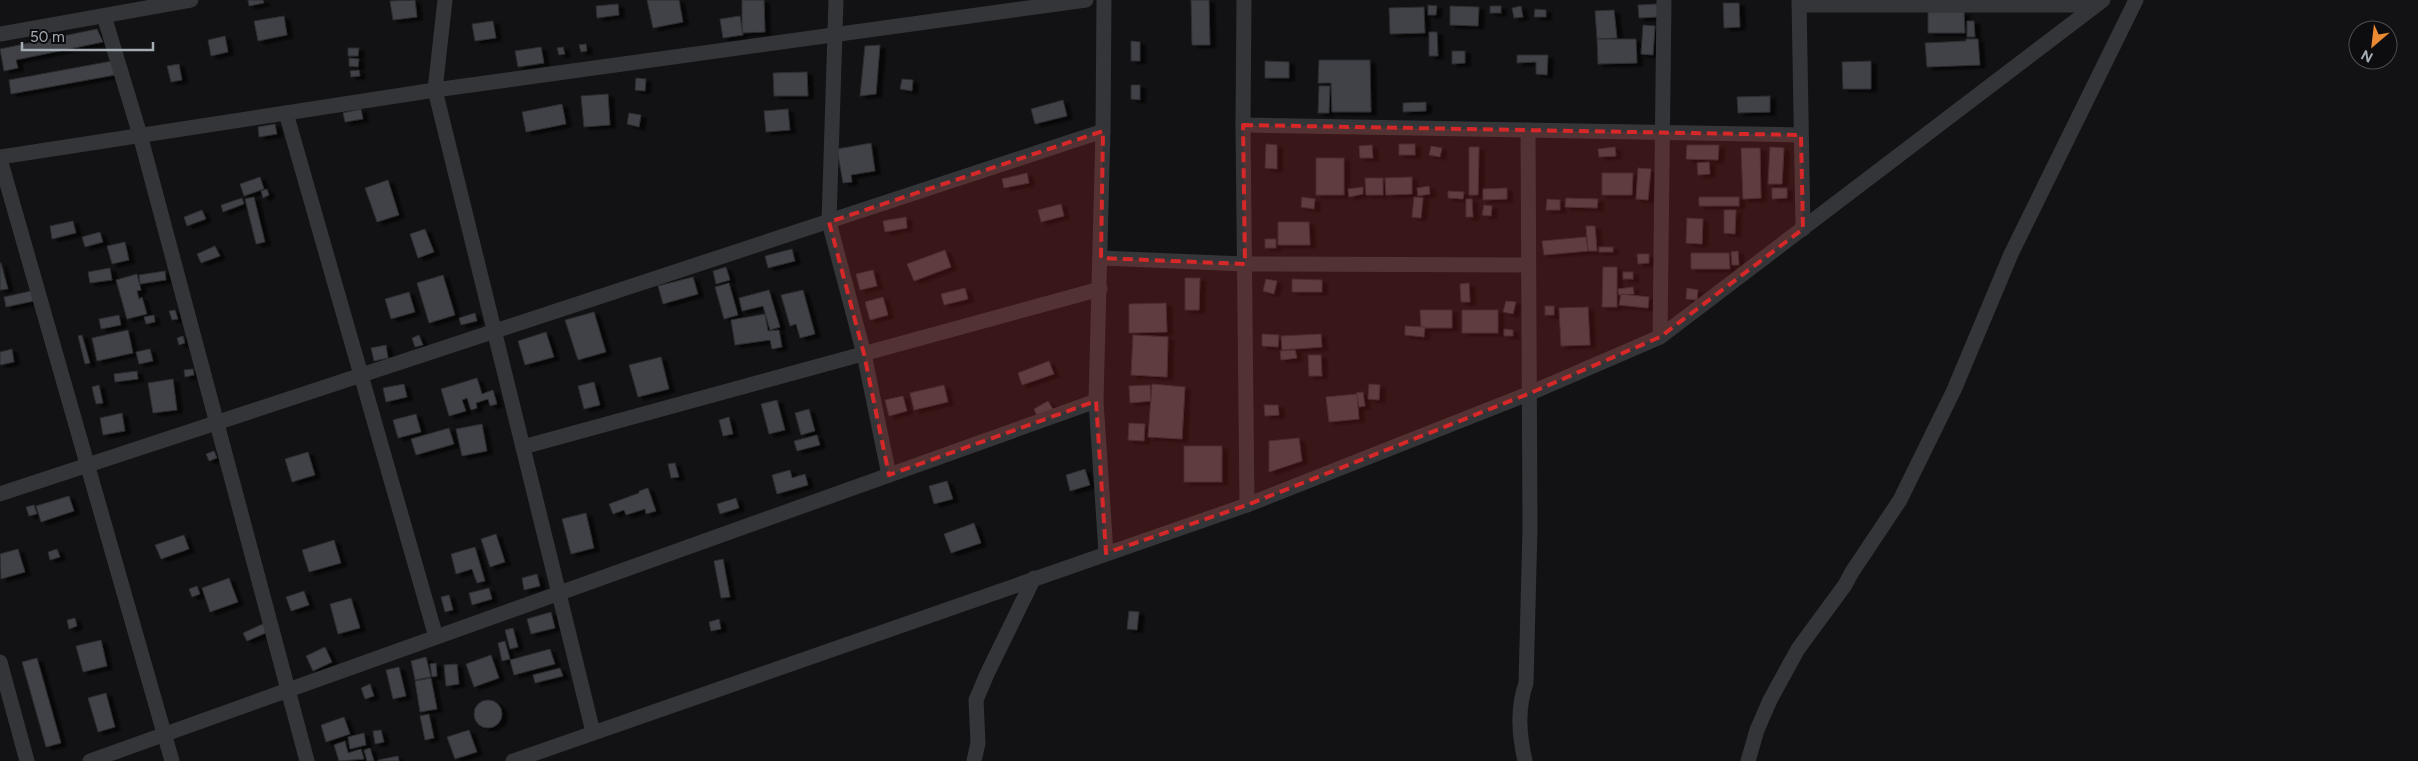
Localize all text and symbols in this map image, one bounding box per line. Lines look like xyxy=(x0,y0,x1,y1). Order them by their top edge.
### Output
scale bar xyxy=(22,20,154,52)
north arrow xyxy=(2348,20,2398,70)
text: 50 m xyxy=(30,28,65,46)
text: N xyxy=(2358,46,2376,66)

